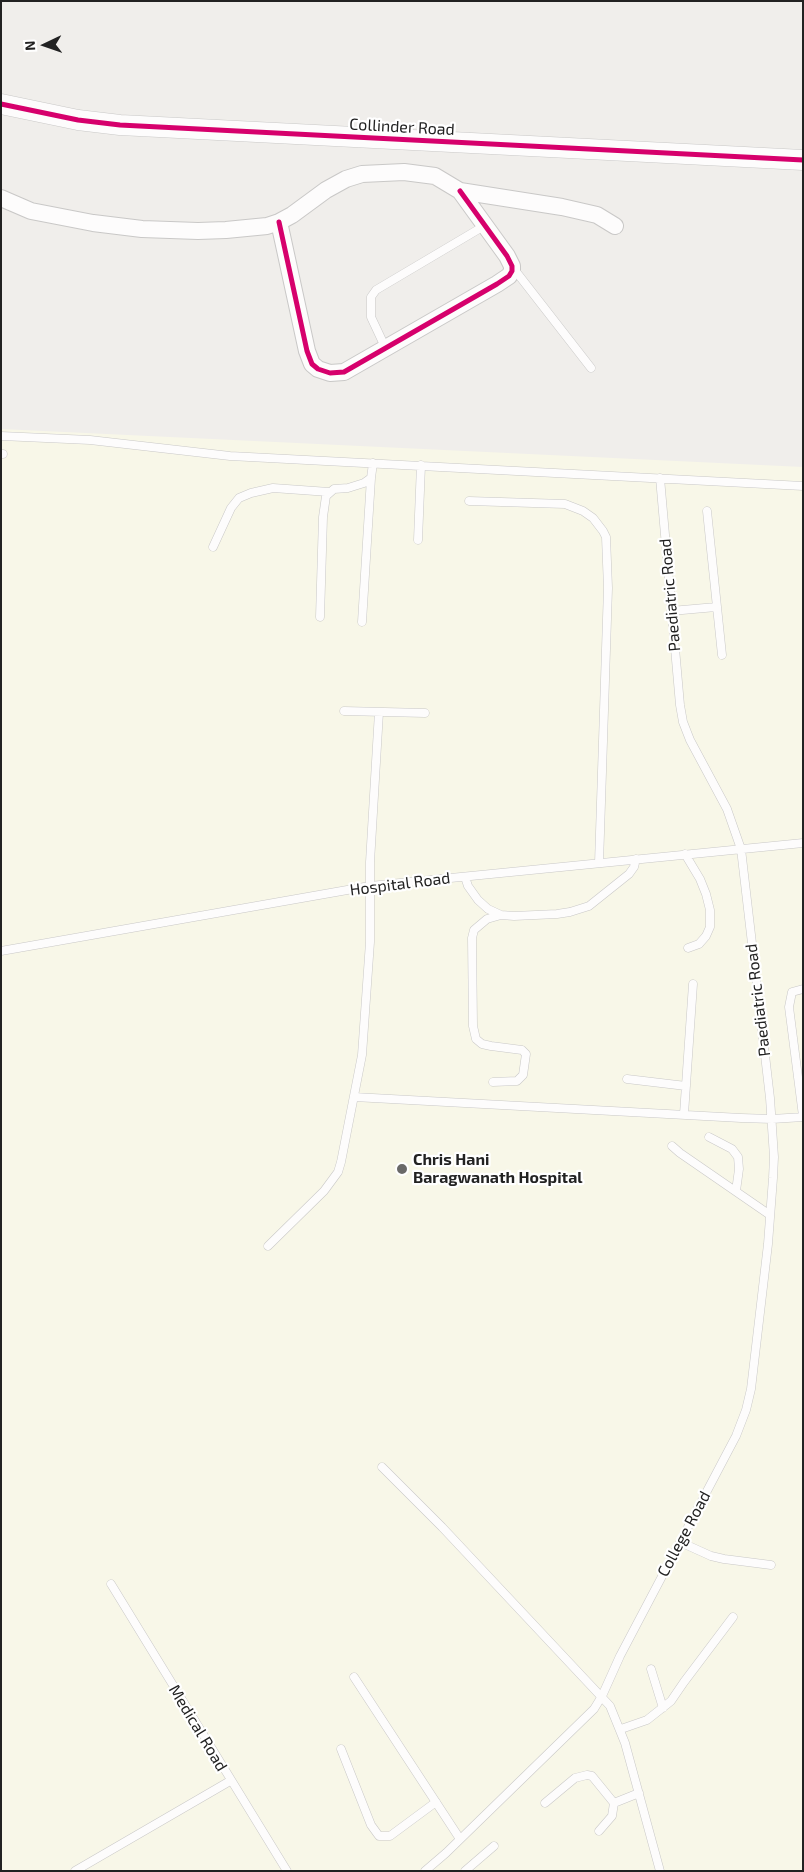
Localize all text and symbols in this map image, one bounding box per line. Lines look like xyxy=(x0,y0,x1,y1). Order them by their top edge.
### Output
north arrow xyxy=(20,20,70,70)
text: N xyxy=(21,40,38,51)
street label: Collinder Road xyxy=(349,115,455,139)
street label: Paediatric Road xyxy=(655,538,685,652)
street label: Hospital Road xyxy=(349,868,451,900)
street label: Paediatric Road xyxy=(742,943,774,1057)
place label: Chris Hani Baragwanath Hospital xyxy=(413,1150,583,1188)
marker: Chris Hani Baragwanath Hospital xyxy=(395,1162,409,1176)
street label: College Road xyxy=(653,1488,715,1580)
street label: Medical Road xyxy=(165,1681,231,1775)

